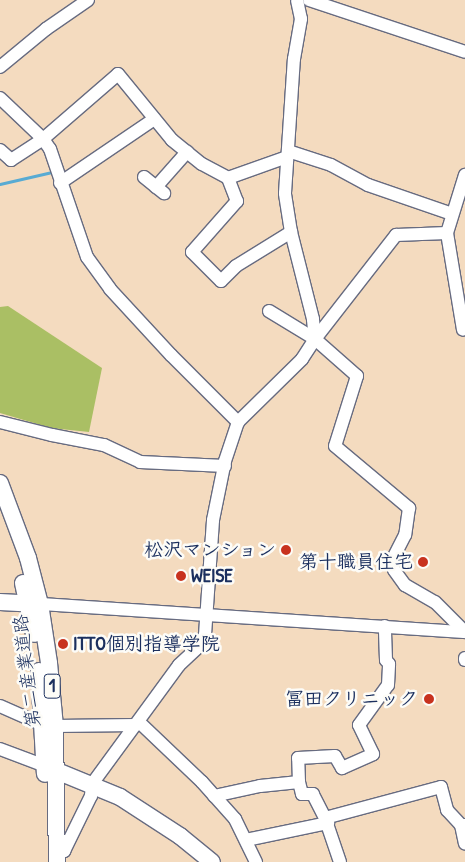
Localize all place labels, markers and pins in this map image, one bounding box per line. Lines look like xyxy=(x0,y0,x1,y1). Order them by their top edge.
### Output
place label: 松沢マンション xyxy=(143,539,276,561)
marker: 松沢マンション xyxy=(280,544,292,556)
place label: 第十職員住宅 xyxy=(299,551,413,573)
marker: 第十職員住宅 xyxy=(417,556,429,568)
place label: WEISE xyxy=(191,565,233,587)
marker: WEISE xyxy=(175,570,187,582)
place label: ITTO個別指導学院 xyxy=(73,633,220,655)
marker: ITTO個別指導学院 xyxy=(57,638,69,650)
place label: 冨田クリニック xyxy=(285,688,418,710)
marker: 冨田クリニック xyxy=(422,692,436,706)

